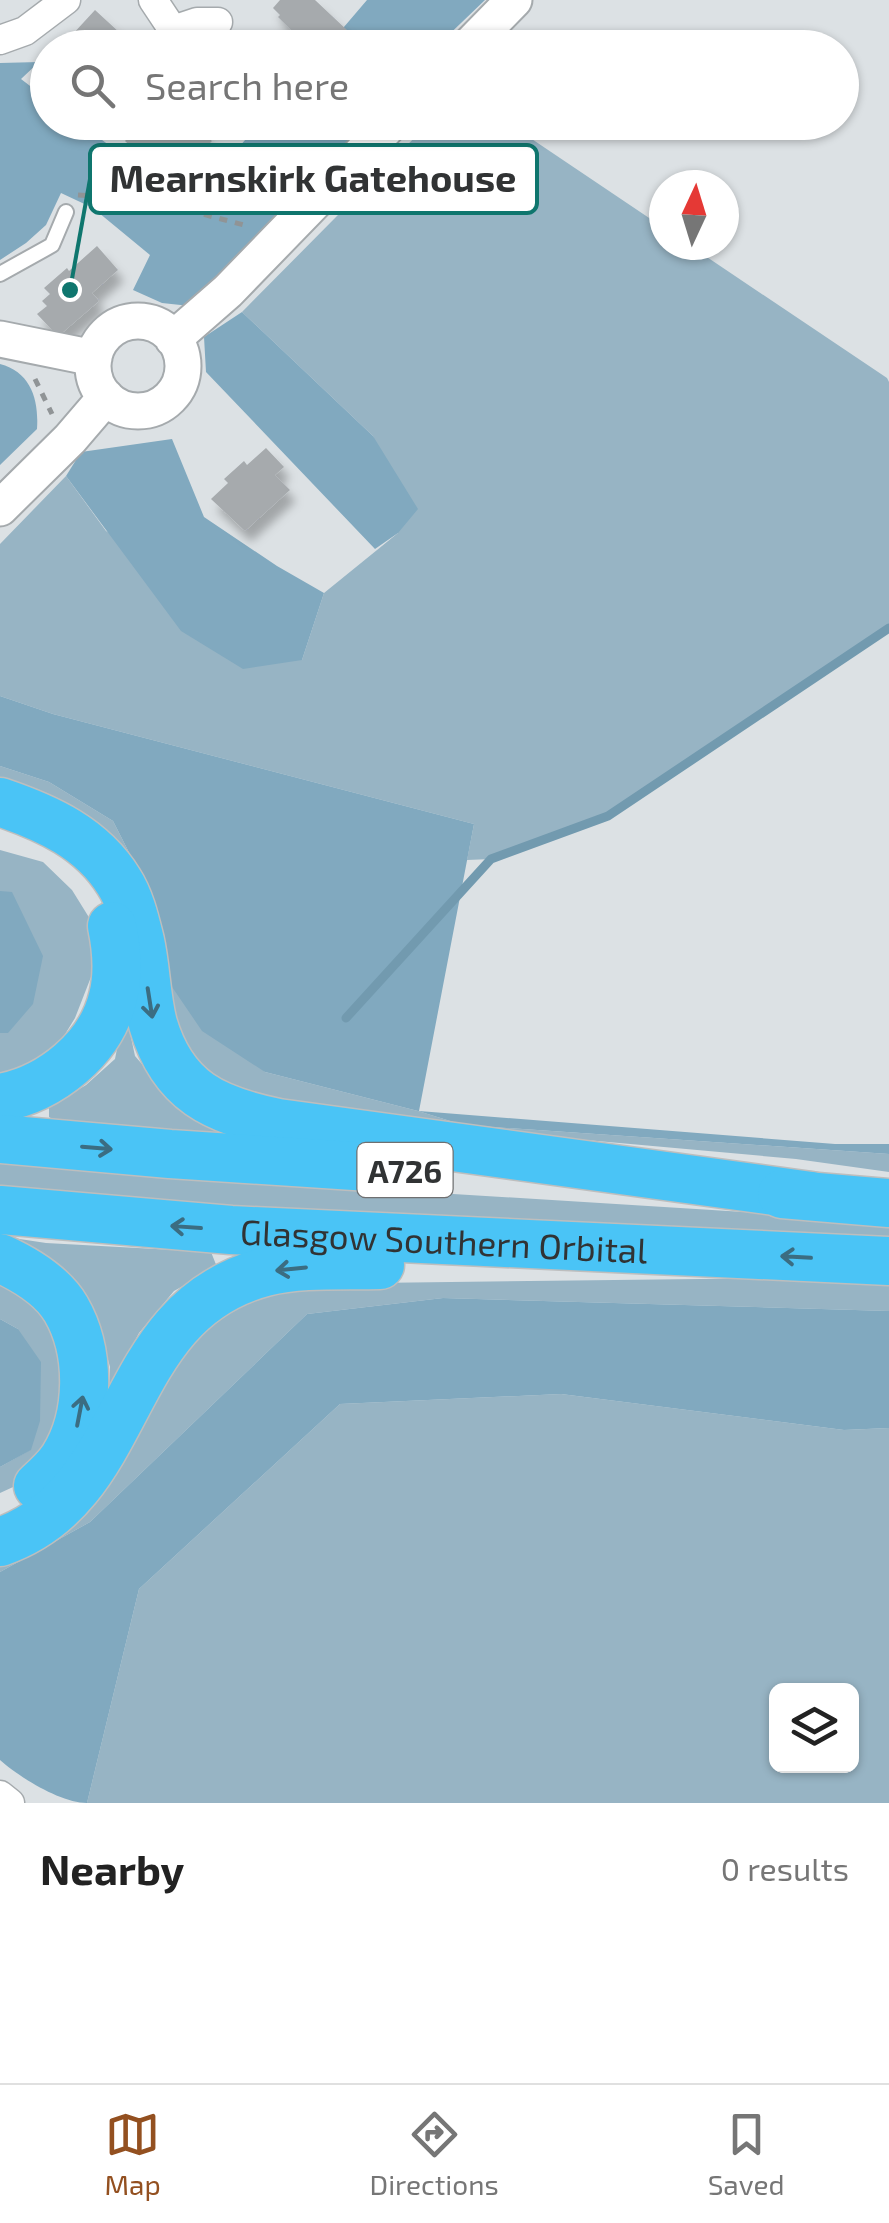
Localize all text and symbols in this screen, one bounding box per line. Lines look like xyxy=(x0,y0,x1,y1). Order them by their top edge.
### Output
search box xyxy=(30,30,859,140)
icon: search xyxy=(65,58,120,113)
text: Search here xyxy=(145,62,349,108)
callout: Mearnskirk Gatehouse xyxy=(90,145,537,213)
text: Mearnskirk Gatehouse xyxy=(109,154,517,200)
north arrow xyxy=(649,170,739,260)
one-way arrow xyxy=(141,986,159,1019)
one-way arrow xyxy=(81,1138,113,1157)
road number: A726 xyxy=(358,1143,452,1197)
street label: Glasgow Southern Orbital xyxy=(239,1209,649,1271)
one-way arrow xyxy=(171,1217,203,1236)
one-way arrow xyxy=(781,1247,813,1266)
one-way arrow xyxy=(275,1260,308,1279)
one-way arrow xyxy=(71,1396,90,1428)
map controls xyxy=(769,1683,859,1773)
button: layers xyxy=(769,1683,859,1773)
text: Nearby xyxy=(40,1843,184,1893)
text: 0 results xyxy=(721,1849,849,1887)
tab: Map xyxy=(104,2107,161,2201)
tab: Directions xyxy=(370,2107,499,2201)
tab: Saved xyxy=(708,2107,785,2201)

